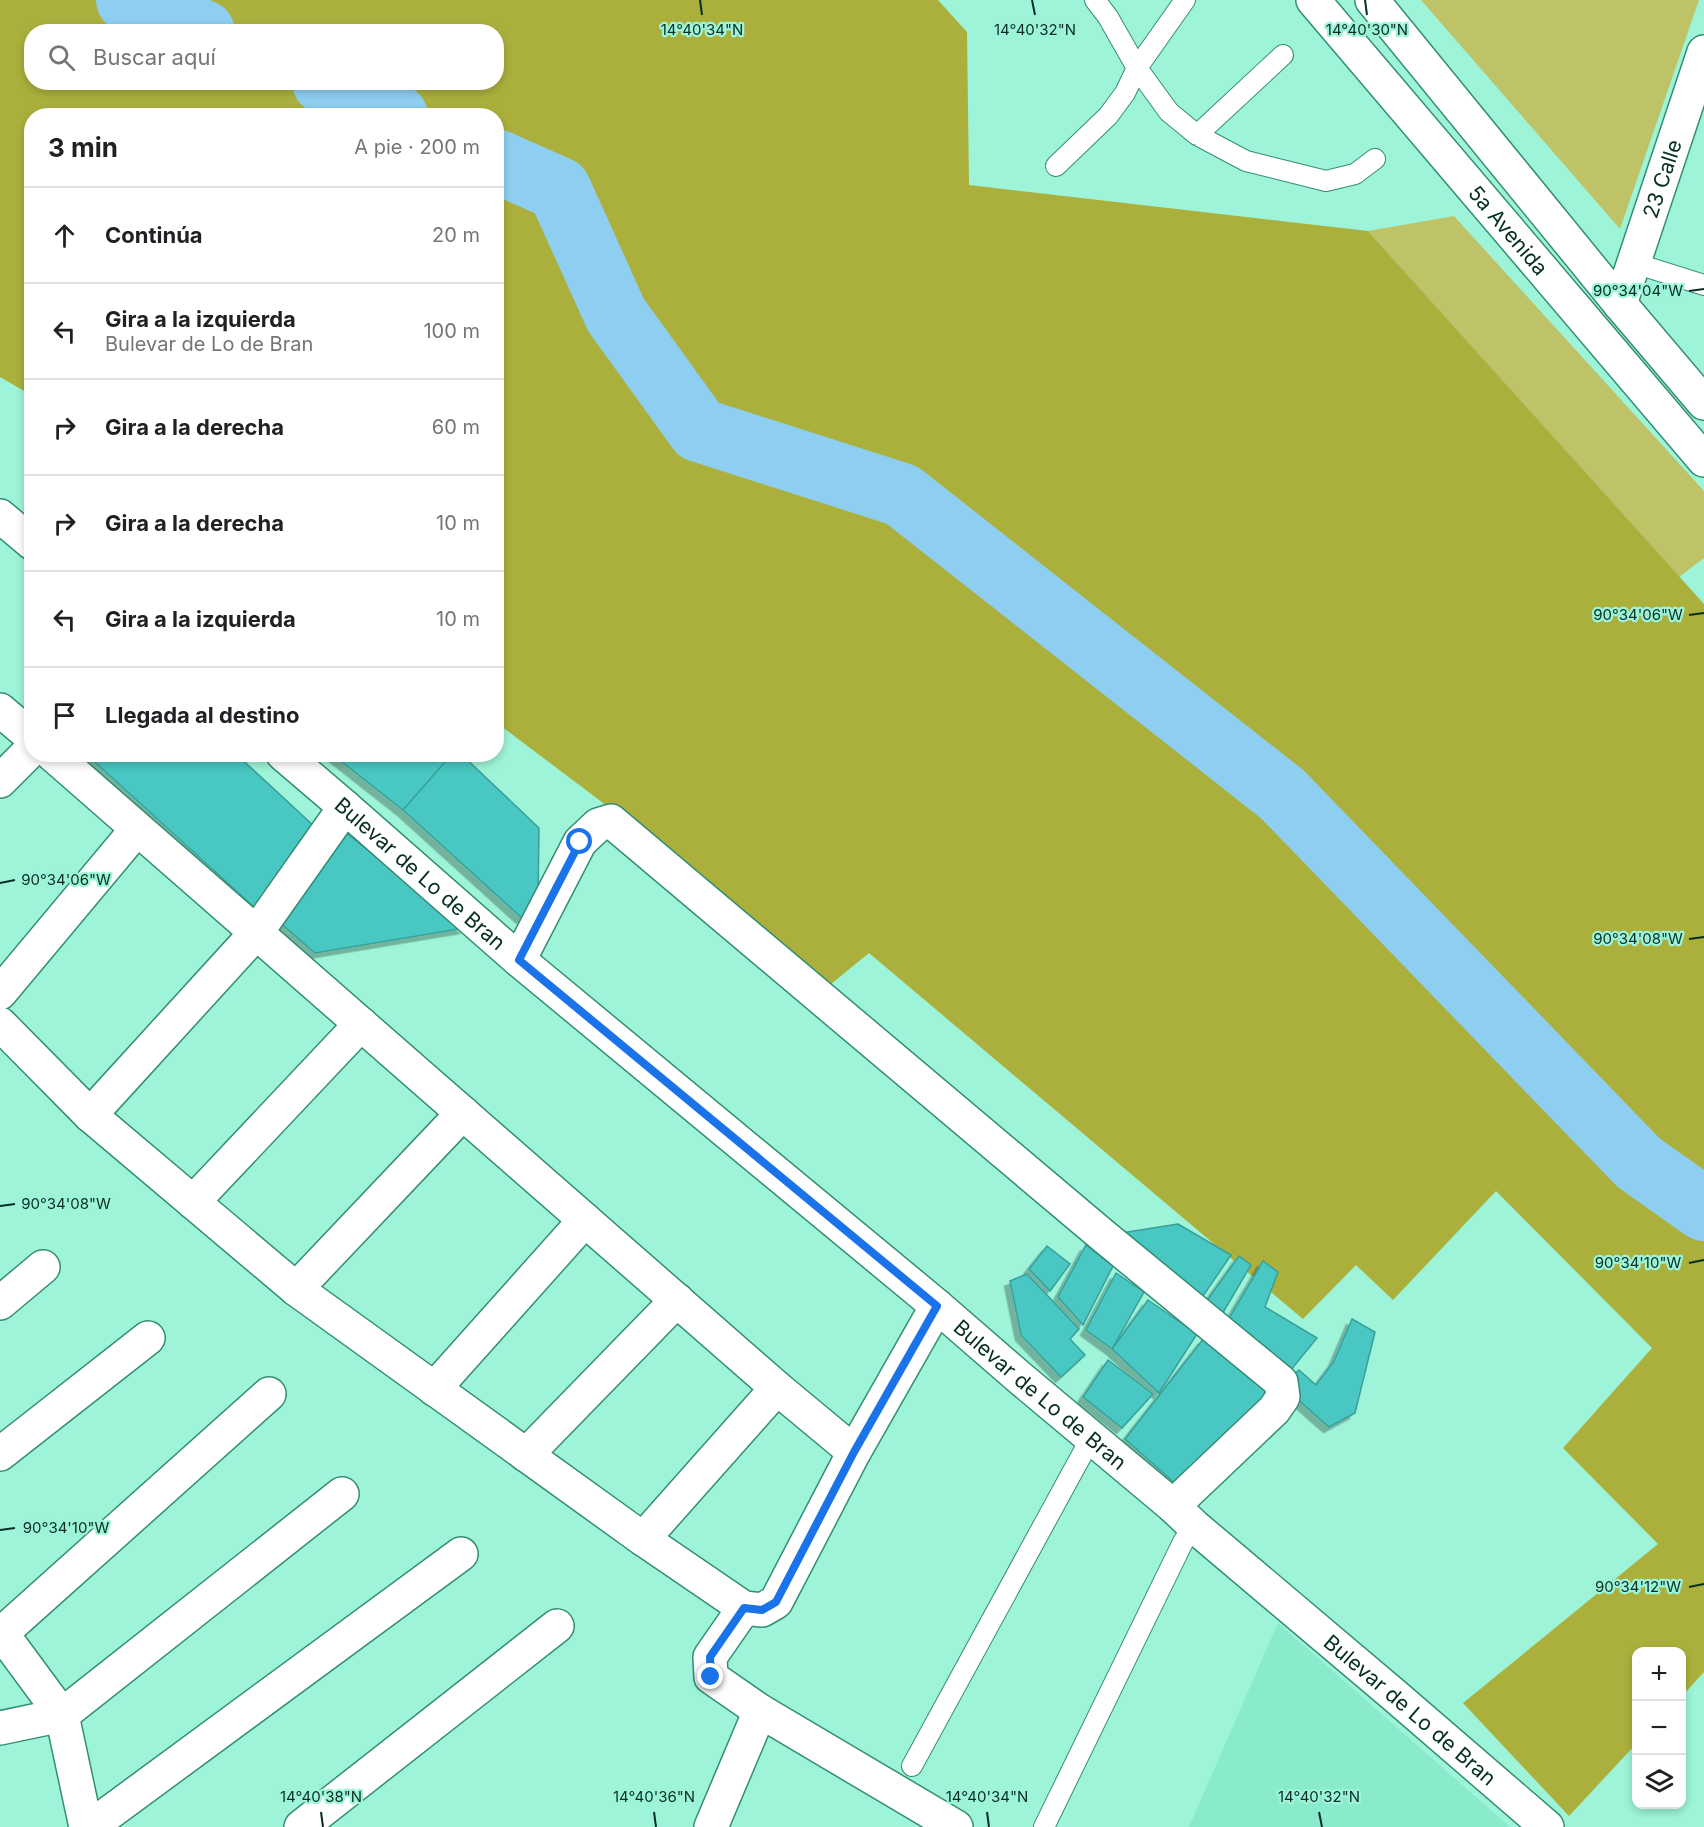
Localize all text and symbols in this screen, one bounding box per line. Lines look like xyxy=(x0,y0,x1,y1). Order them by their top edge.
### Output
text: 14°40'34"N xyxy=(661,20,743,39)
text: 14°40'32"N xyxy=(994,20,1076,39)
text: 14°40'30"N xyxy=(1326,20,1408,39)
search box xyxy=(24,24,504,90)
icon: search xyxy=(45,41,78,74)
text: Buscar aquí xyxy=(93,44,216,70)
text: 3 min xyxy=(48,132,118,163)
text: A pie · 200 m xyxy=(354,135,480,159)
street label: 23 Calle xyxy=(1637,136,1686,221)
street label: 5a Avenida xyxy=(1464,180,1554,280)
icon: ahead xyxy=(48,219,81,252)
text: Continúa xyxy=(105,222,203,248)
text: 20 m xyxy=(432,223,480,247)
text: 90°34'04"W xyxy=(1593,281,1683,300)
text: Gira a la izquierda xyxy=(105,306,296,332)
icon: left xyxy=(48,315,81,348)
text: 100 m xyxy=(423,319,480,343)
text: Bulevar de Lo de Bran xyxy=(105,332,313,356)
icon: right xyxy=(48,411,81,444)
text: Gira a la derecha xyxy=(105,414,284,440)
text: 60 m xyxy=(432,415,480,439)
icon: right xyxy=(48,507,81,540)
text: Gira a la derecha xyxy=(105,510,284,536)
text: 10 m xyxy=(436,511,480,535)
icon: left xyxy=(48,603,81,636)
text: 90°34'06"W xyxy=(1593,605,1683,624)
text: Gira a la izquierda xyxy=(105,606,296,632)
text: 10 m xyxy=(436,607,480,631)
icon: arrive xyxy=(48,699,81,732)
text: Llegada al destino xyxy=(105,702,299,728)
street label: Bulevar de Lo de Bran xyxy=(330,792,511,955)
route start xyxy=(566,828,592,854)
text: 90°34'06"W xyxy=(21,870,111,889)
text: 90°34'08"W xyxy=(1593,929,1683,948)
text: 90°34'08"W xyxy=(21,1194,111,1213)
text: 90°34'10"W xyxy=(1595,1253,1681,1272)
street label: Bulevar de Lo de Bran xyxy=(949,1314,1132,1475)
text: 90°34'10"W xyxy=(23,1518,109,1537)
text: 90°34'12"W xyxy=(1595,1577,1681,1596)
street label: Bulevar de Lo de Bran xyxy=(1319,1629,1502,1790)
map controls xyxy=(1632,1647,1686,1809)
button: + xyxy=(1632,1647,1686,1701)
route end xyxy=(697,1663,723,1689)
button: − xyxy=(1632,1701,1686,1755)
button: layers xyxy=(1632,1755,1686,1809)
text: 14°40'38"N xyxy=(280,1787,362,1806)
text: 14°40'36"N xyxy=(613,1787,695,1806)
text: 14°40'34"N xyxy=(946,1787,1028,1806)
text: 14°40'32"N xyxy=(1278,1787,1360,1806)

